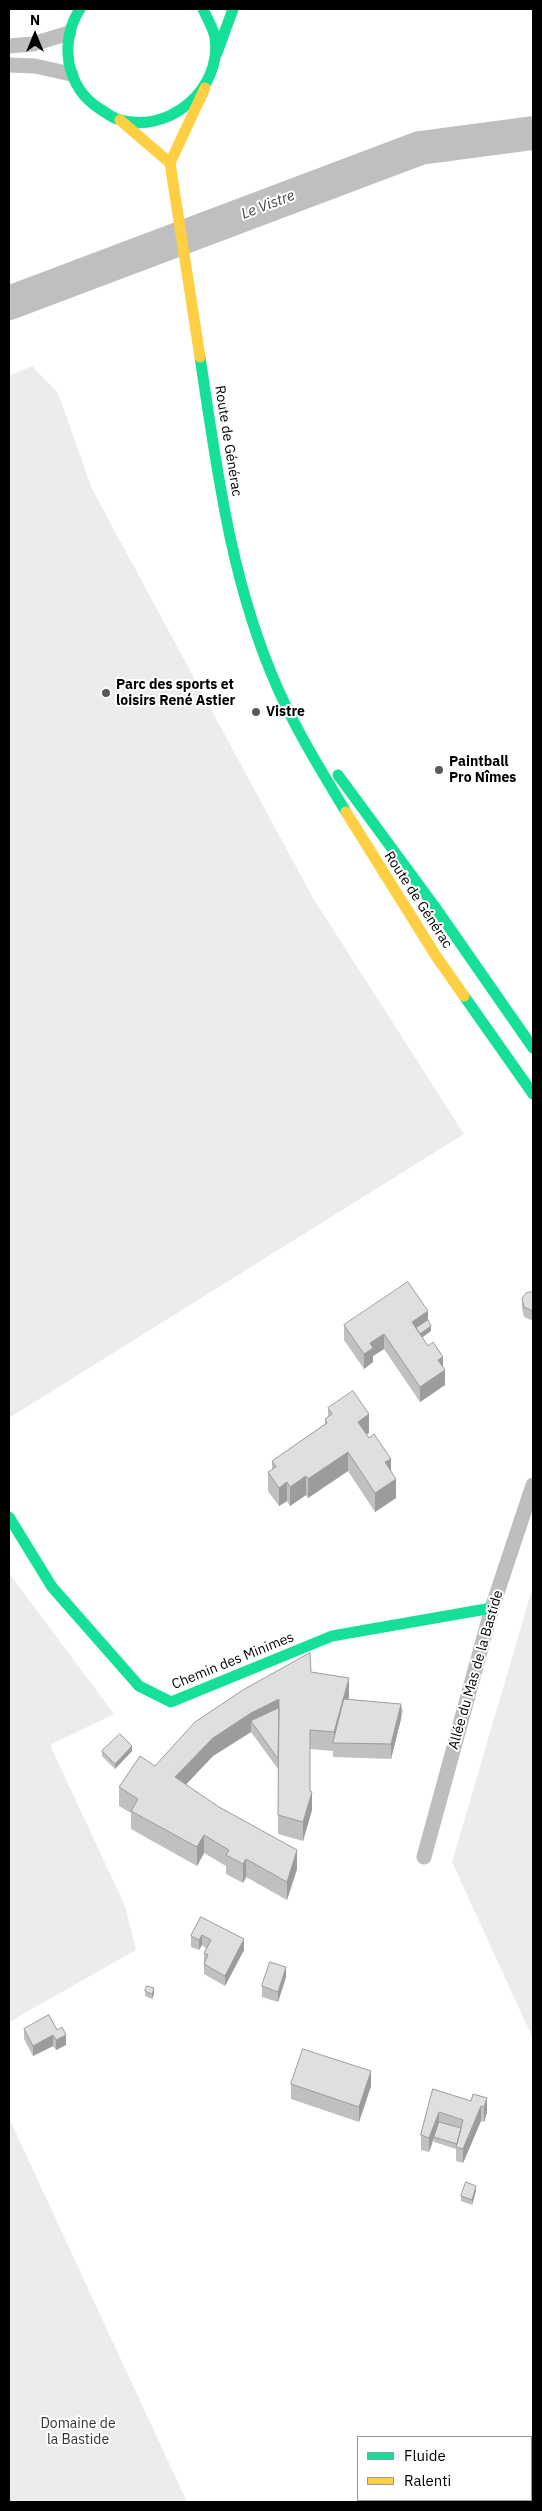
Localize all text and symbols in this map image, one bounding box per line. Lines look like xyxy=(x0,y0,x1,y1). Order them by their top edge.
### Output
north arrow xyxy=(10,10,60,60)
text: N xyxy=(30,11,40,29)
water label: Le Vistre xyxy=(239,187,297,223)
street label: Route de Générac xyxy=(211,384,245,498)
place label: Parc des sports et loisirs René Astier xyxy=(116,677,235,710)
marker: Parc des sports et loisirs René Astier xyxy=(100,687,112,699)
place label: Vistre xyxy=(266,704,305,720)
marker: Vistre xyxy=(250,706,262,718)
place label: Paintball Pro Nîmes xyxy=(449,754,516,786)
marker: Paintball Pro Nîmes xyxy=(433,764,445,776)
street label: Route de Générac xyxy=(380,848,456,952)
street label: Allée du Mas de la Bastide xyxy=(445,1588,507,1752)
street label: Chemin des Minimes xyxy=(169,1629,297,1693)
park label: Domaine de la Bastide xyxy=(40,2416,116,2448)
legend xyxy=(357,2436,532,2501)
text: Fluide xyxy=(404,2446,446,2465)
text: Ralenti xyxy=(404,2471,451,2490)

